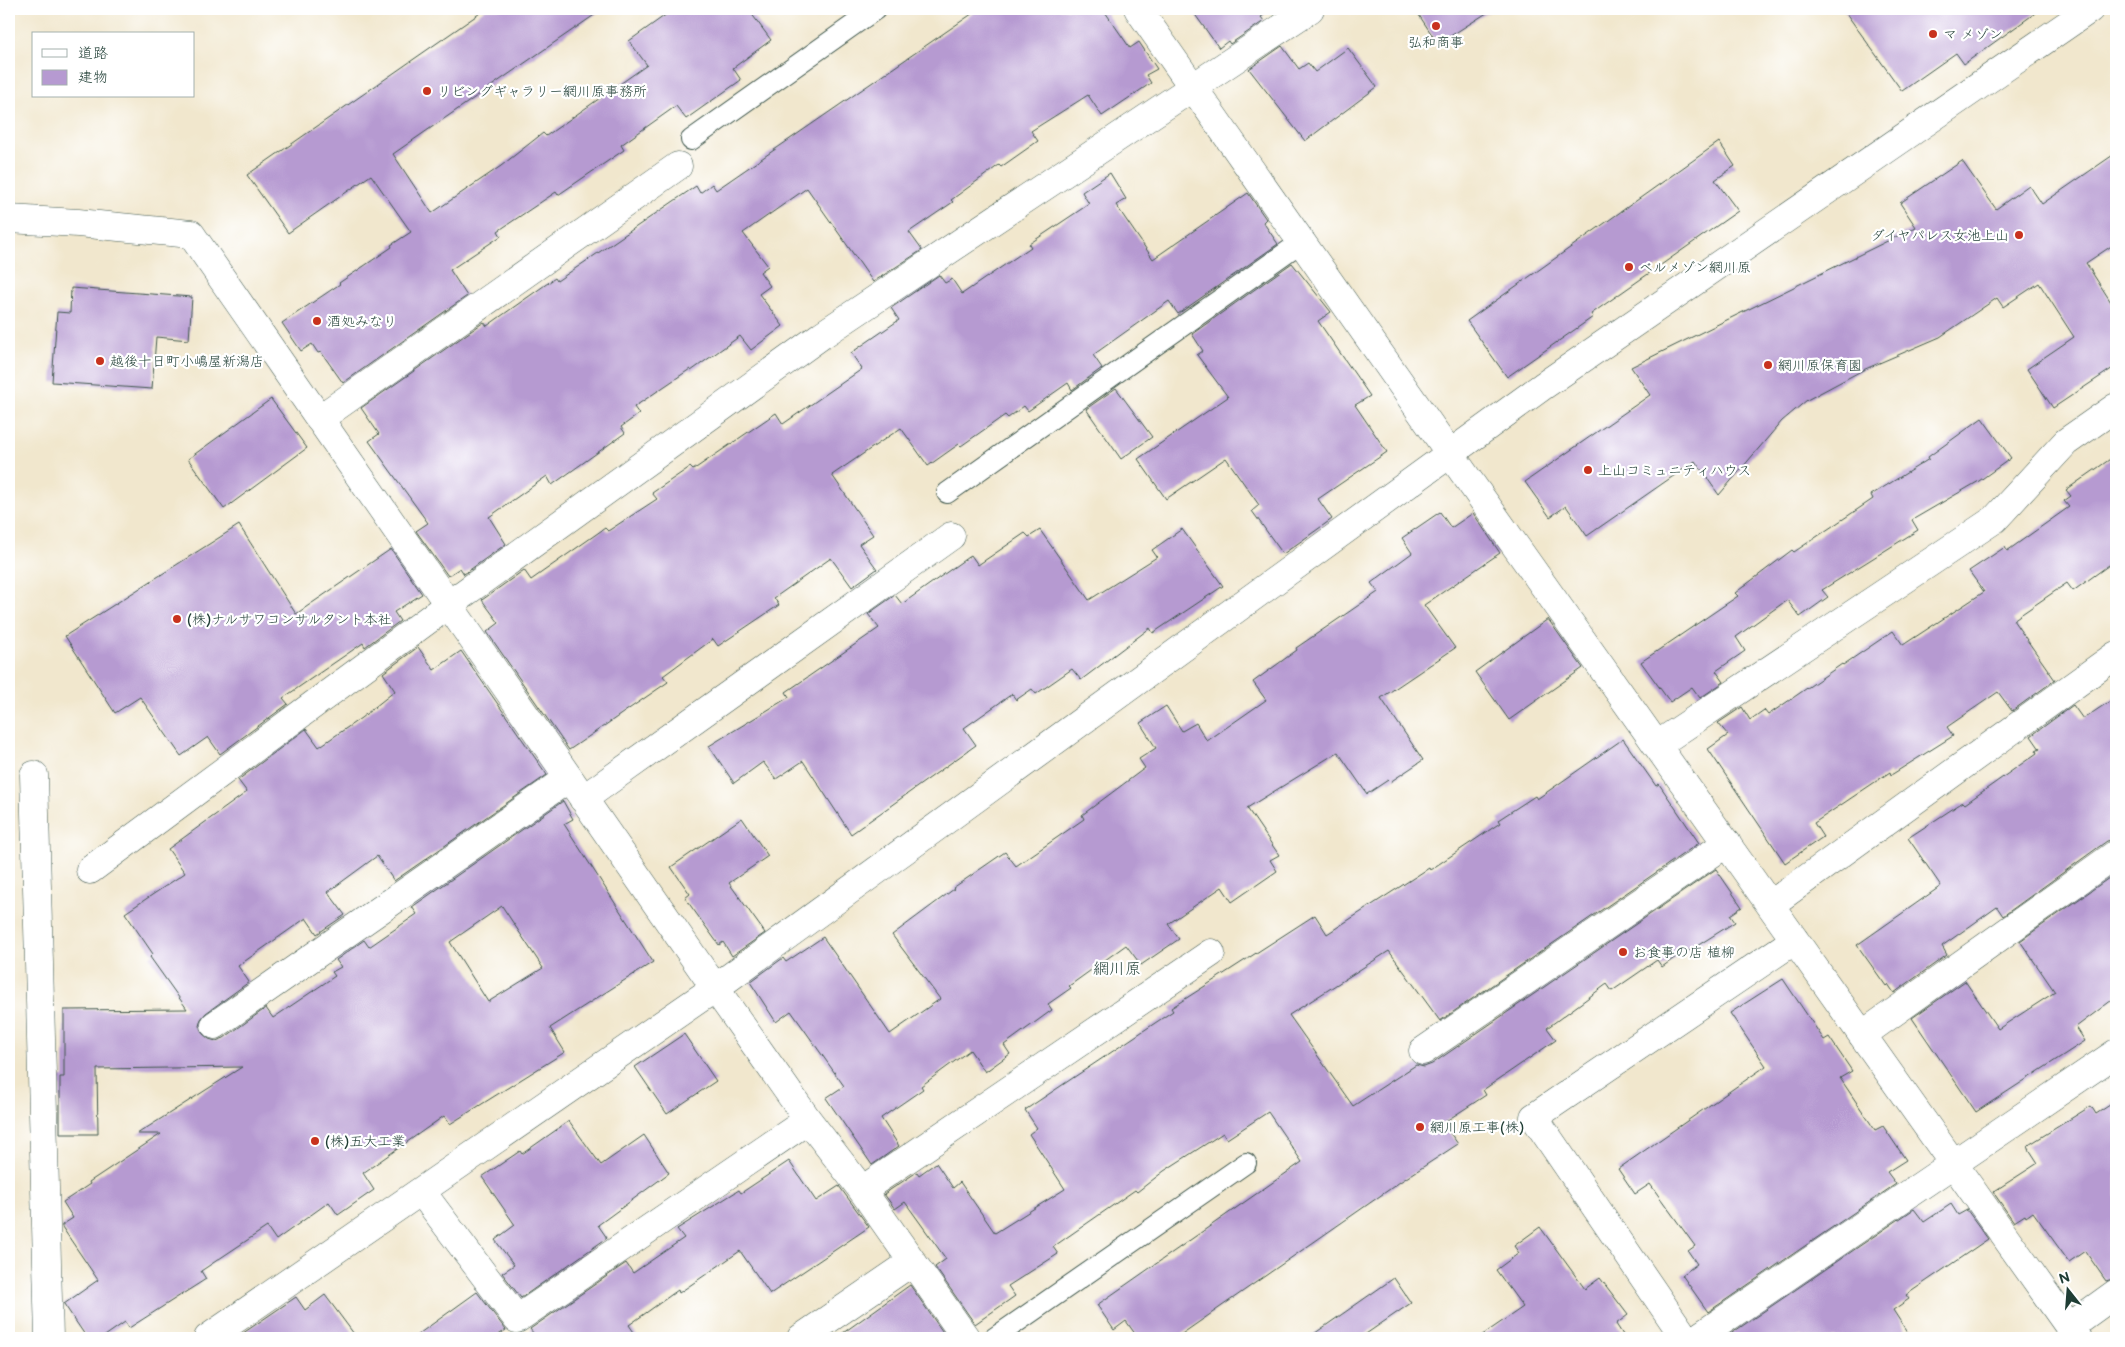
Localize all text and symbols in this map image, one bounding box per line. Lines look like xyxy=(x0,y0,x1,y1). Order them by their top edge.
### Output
marker: 弘和商事 xyxy=(1430,20,1442,32)
place label: マ メゾン xyxy=(1943,26,2003,43)
marker: マ メゾン xyxy=(1927,28,1939,40)
legend xyxy=(32,32,195,98)
place label: 弘和商事 xyxy=(1408,34,1464,51)
text: 道路 xyxy=(78,44,108,63)
text: 建物 xyxy=(78,68,108,87)
place label: リビングギャラリー網川原事務所 xyxy=(437,83,647,100)
marker: リビングギャラリー網川原事務所 xyxy=(421,85,433,97)
place label: ダイヤパレス女池上山 xyxy=(1870,227,2009,244)
marker: ダイヤパレス女池上山 xyxy=(2013,229,2025,241)
place label: ベルメゾン網川原 xyxy=(1639,259,1751,276)
marker: ベルメゾン網川原 xyxy=(1623,261,1635,273)
place label: 酒処みなり xyxy=(327,313,397,330)
marker: 酒処みなり xyxy=(311,315,323,327)
place label: 越後十日町小嶋屋新潟店 xyxy=(110,353,264,370)
marker: 越後十日町小嶋屋新潟店 xyxy=(94,355,106,367)
place label: 網川原保育園 xyxy=(1778,357,1862,374)
marker: 網川原保育園 xyxy=(1762,359,1774,371)
place label: 上山コミュニティハウス xyxy=(1598,462,1751,479)
marker: 上山コミュニティハウス xyxy=(1582,464,1594,476)
place label: (株)ナルサワコンサルタント本社 xyxy=(187,611,392,628)
marker: (株)ナルサワコンサルタント本社 xyxy=(171,613,183,625)
place label: お食事の店 植柳 xyxy=(1633,944,1735,961)
marker: お食事の店 植柳 xyxy=(1617,946,1629,958)
district label: 網川原 xyxy=(1093,960,1141,979)
place label: 網川原工事(株) xyxy=(1430,1119,1524,1136)
marker: 網川原工事(株) xyxy=(1414,1121,1426,1133)
place label: (株)五大工業 xyxy=(325,1133,405,1150)
marker: (株)五大工業 xyxy=(309,1135,321,1147)
north arrow xyxy=(2042,1264,2092,1314)
text: N xyxy=(2057,1268,2072,1288)

